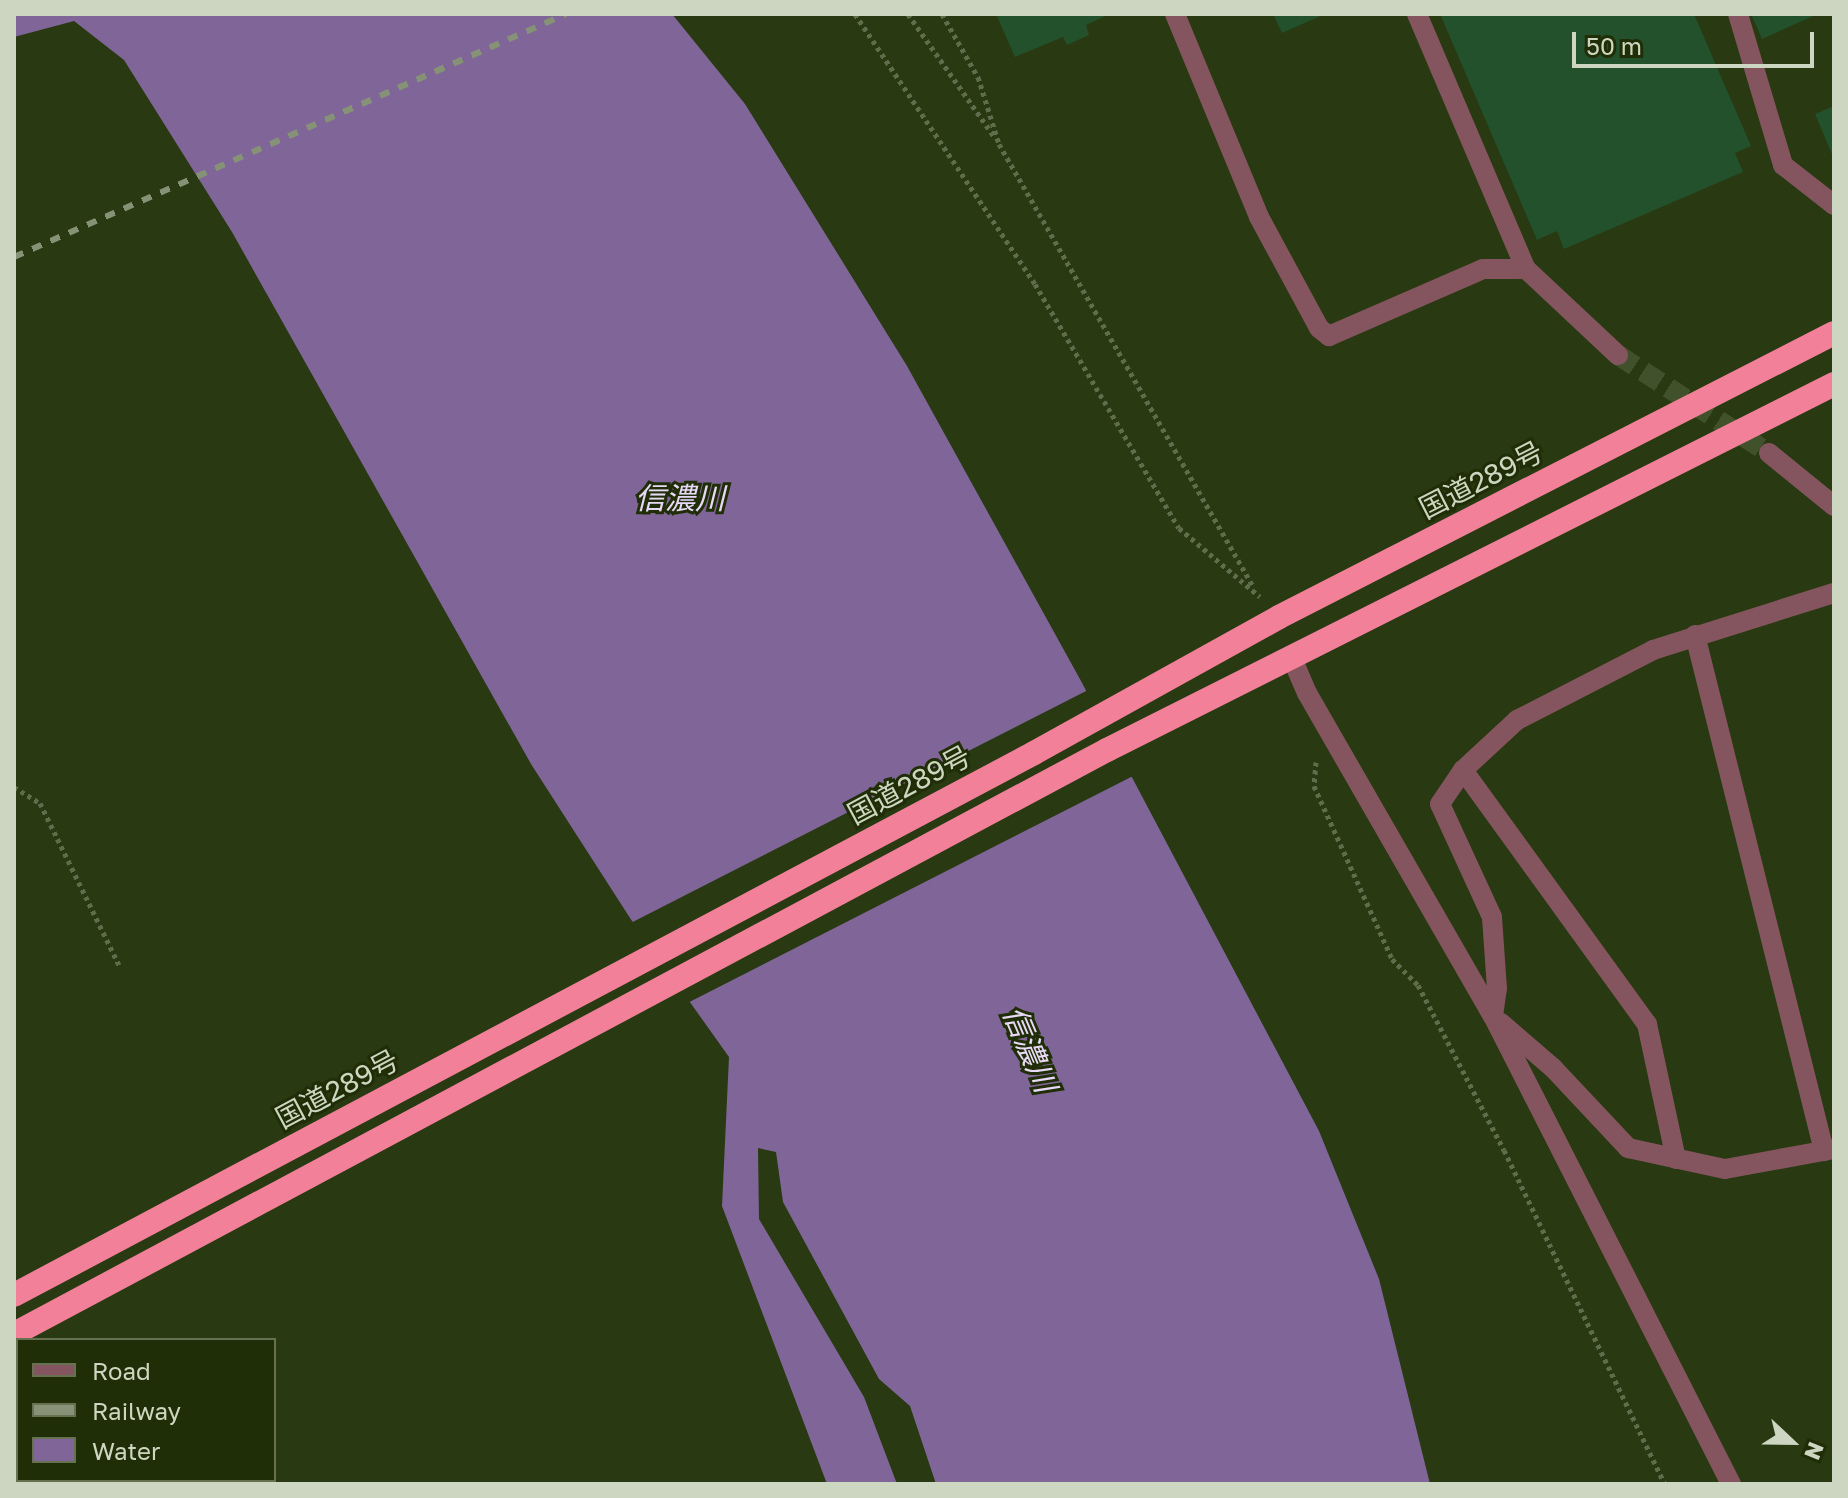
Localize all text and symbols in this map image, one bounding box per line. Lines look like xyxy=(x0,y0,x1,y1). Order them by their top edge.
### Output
scale bar xyxy=(1576,16,1818,66)
text: 50 m xyxy=(1586,31,1642,60)
street label: 国道289号 xyxy=(1414,435,1548,525)
water label: 信濃川 xyxy=(635,480,725,516)
street label: 国道289号 xyxy=(842,739,976,831)
water label: 信濃川 xyxy=(996,1001,1064,1097)
street label: 国道289号 xyxy=(270,1043,404,1135)
legend xyxy=(16,1338,276,1482)
text: Road xyxy=(92,1356,151,1385)
text: Railway xyxy=(92,1396,181,1425)
north arrow xyxy=(1752,1402,1832,1482)
text: Water xyxy=(92,1436,160,1465)
text: N xyxy=(1799,1438,1830,1464)

